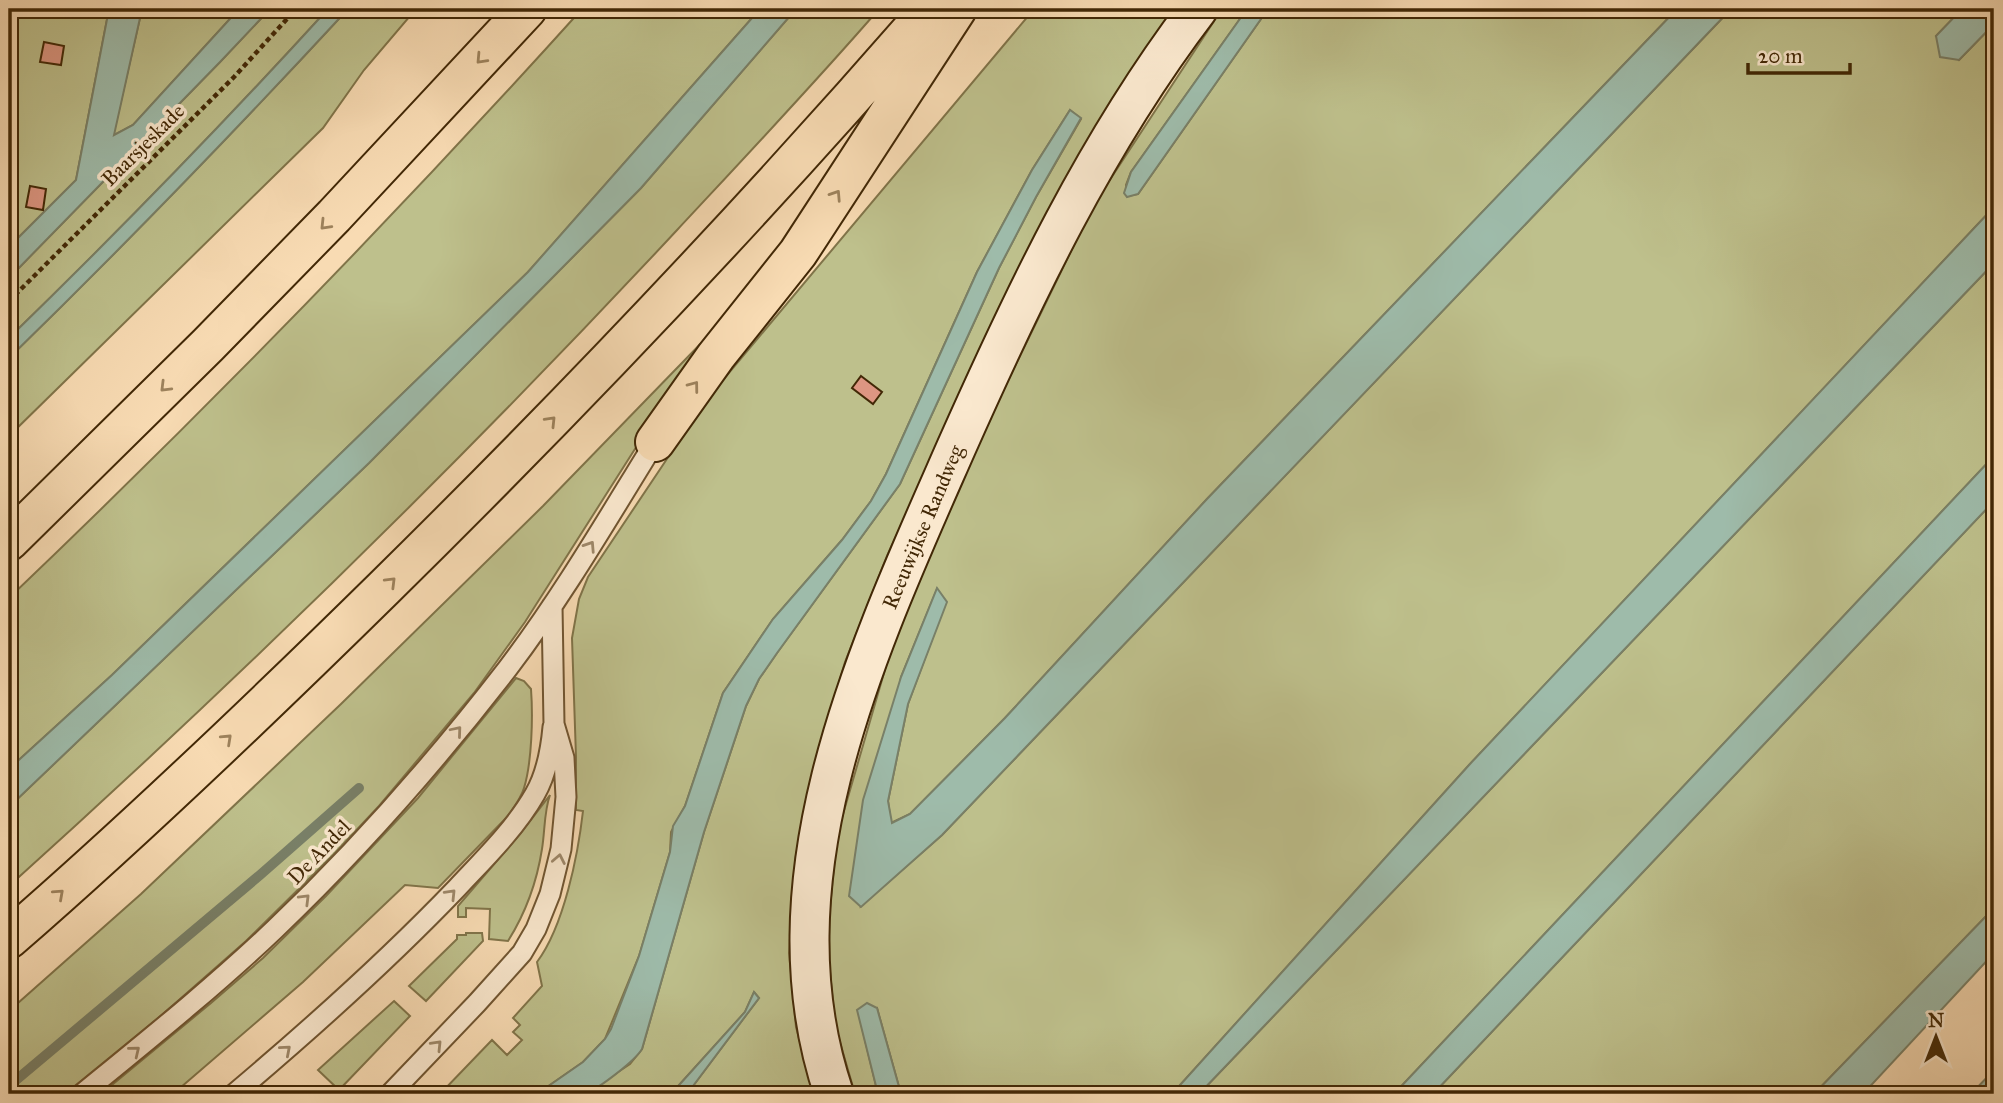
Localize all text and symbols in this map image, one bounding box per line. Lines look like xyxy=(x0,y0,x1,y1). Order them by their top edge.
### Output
scale bar xyxy=(1748,32,1849,76)
text: 20 m xyxy=(1758,43,1803,69)
one-way arrow xyxy=(476,51,489,64)
street label: Baarsjeskade xyxy=(96,98,190,192)
one-way arrow xyxy=(827,190,840,203)
one-way arrow xyxy=(320,217,333,230)
one-way arrow xyxy=(161,379,174,392)
one-way arrow xyxy=(686,381,698,394)
one-way arrow xyxy=(543,416,556,429)
street label: Reeuwijkse Randweg xyxy=(877,441,969,613)
one-way arrow xyxy=(581,541,594,554)
one-way arrow xyxy=(382,577,395,590)
one-way arrow xyxy=(449,726,462,739)
one-way arrow xyxy=(219,735,232,748)
street label: De Andel xyxy=(282,814,356,890)
one-way arrow xyxy=(550,853,565,865)
one-way arrow xyxy=(51,889,64,902)
one-way arrow xyxy=(442,889,455,902)
one-way arrow xyxy=(296,895,309,908)
north arrow xyxy=(1902,1002,1972,1072)
text: N xyxy=(1928,1009,1944,1032)
one-way arrow xyxy=(429,1040,442,1053)
one-way arrow xyxy=(277,1046,290,1058)
one-way arrow xyxy=(127,1047,140,1059)

